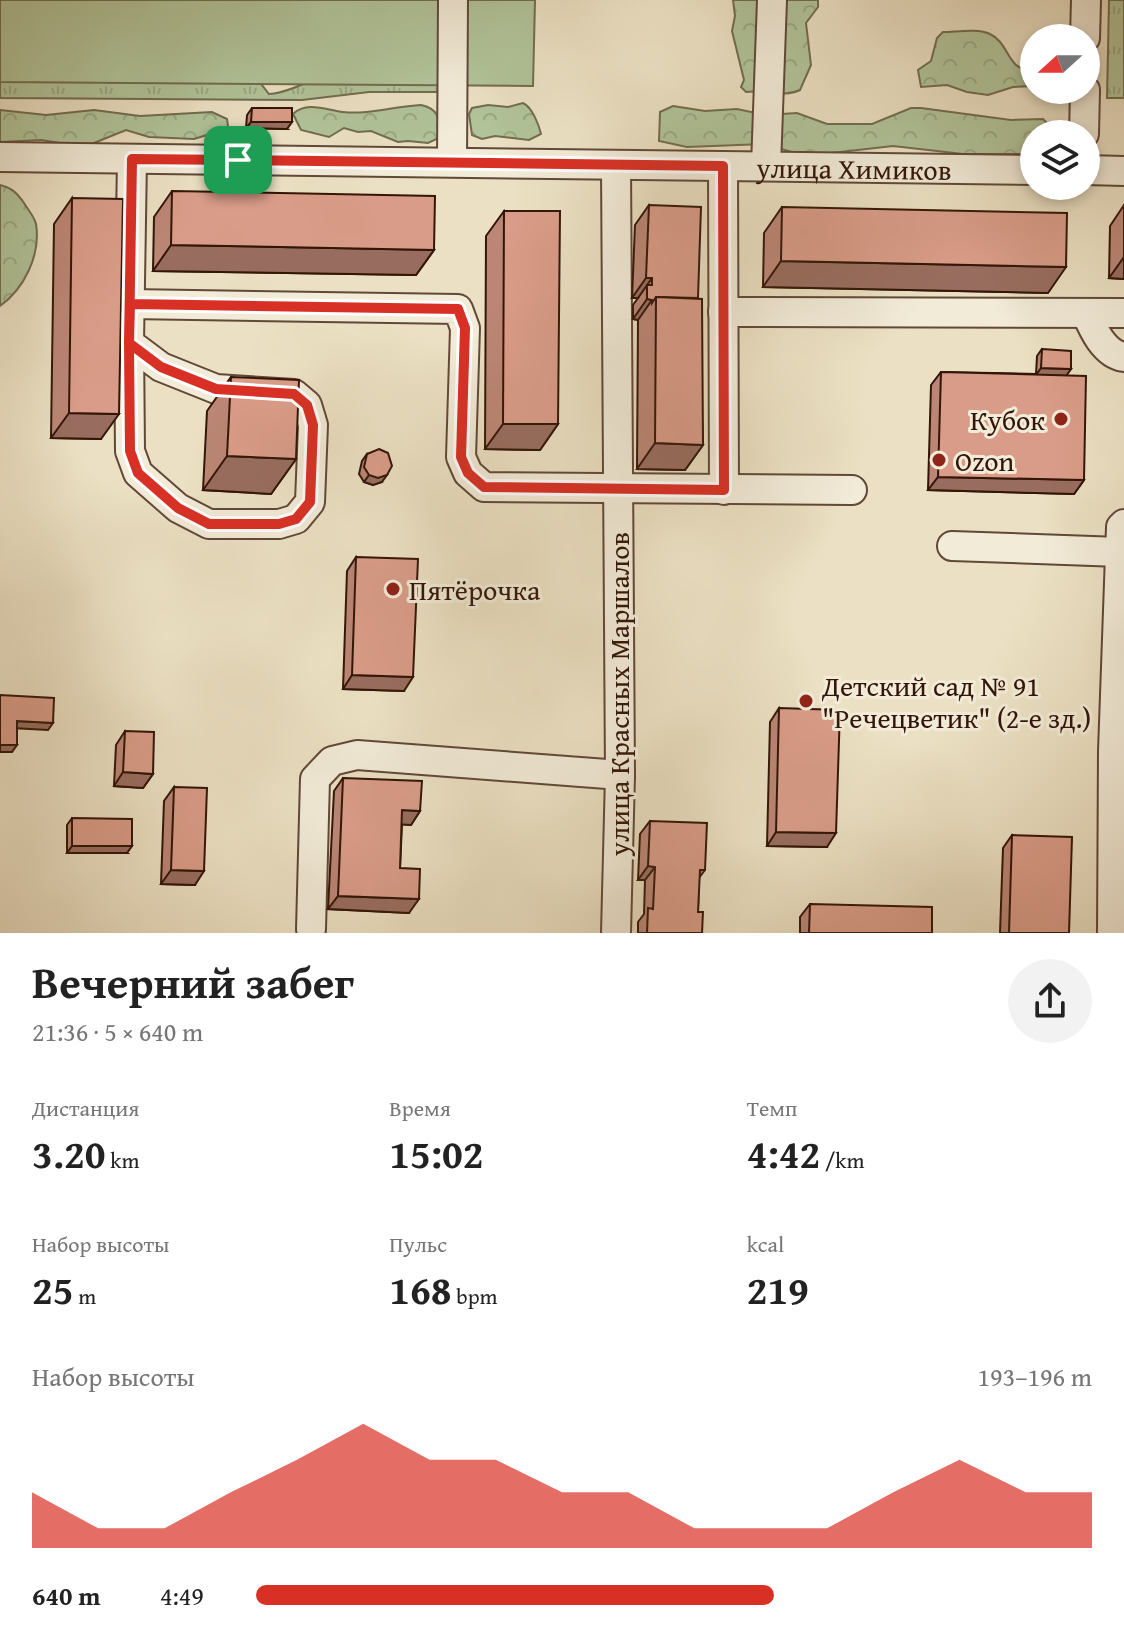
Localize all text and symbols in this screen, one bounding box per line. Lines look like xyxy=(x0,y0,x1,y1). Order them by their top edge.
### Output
north arrow xyxy=(1020,24,1100,104)
map controls xyxy=(1020,24,1100,200)
button: layers xyxy=(1020,120,1100,200)
pin xyxy=(204,126,272,194)
icon: arrive xyxy=(216,138,260,182)
street label: улица Химиков xyxy=(755,146,952,189)
place label: Кубок xyxy=(970,399,1045,440)
marker: Кубок xyxy=(1052,410,1070,428)
place label: Ozon xyxy=(955,440,1015,481)
marker: Ozon xyxy=(930,451,948,469)
street label: улица Красных Маршалов xyxy=(598,532,639,857)
place label: Пятёрочка xyxy=(409,569,541,610)
marker: Пятёрочка xyxy=(384,580,402,598)
place label: Детский сад № 91 "Речецветик" (2-е зд.) xyxy=(821,665,1091,738)
marker: Детский сад № 91 "Речецветик" (2-е зд.) xyxy=(797,692,815,710)
text: Вечерний забег xyxy=(32,950,354,1014)
button: share xyxy=(1008,959,1092,1043)
text: 21:36 · 5 × 640 m xyxy=(32,1012,203,1051)
text: Дистанция xyxy=(32,1092,140,1124)
text: Время xyxy=(389,1092,451,1124)
text: Темп xyxy=(747,1092,797,1124)
text: 3.20 xyxy=(32,1124,105,1183)
text: 15:02 xyxy=(389,1124,484,1183)
text: 4:42 xyxy=(747,1124,820,1183)
text: km xyxy=(105,1144,139,1176)
text: /km xyxy=(820,1144,865,1176)
text: Набор высоты xyxy=(32,1228,169,1260)
text: Пульс xyxy=(389,1228,447,1260)
text: kcal xyxy=(747,1228,784,1260)
text: 25 xyxy=(32,1260,73,1319)
text: 168 xyxy=(389,1260,452,1319)
text: 219 xyxy=(747,1260,809,1319)
text: m xyxy=(73,1280,96,1312)
text: bpm xyxy=(452,1280,498,1312)
text: Набор высоты xyxy=(32,1357,194,1396)
text: 193–196 m xyxy=(978,1357,1092,1396)
text: 640 m xyxy=(32,1576,100,1615)
text: 4:49 xyxy=(160,1576,204,1615)

